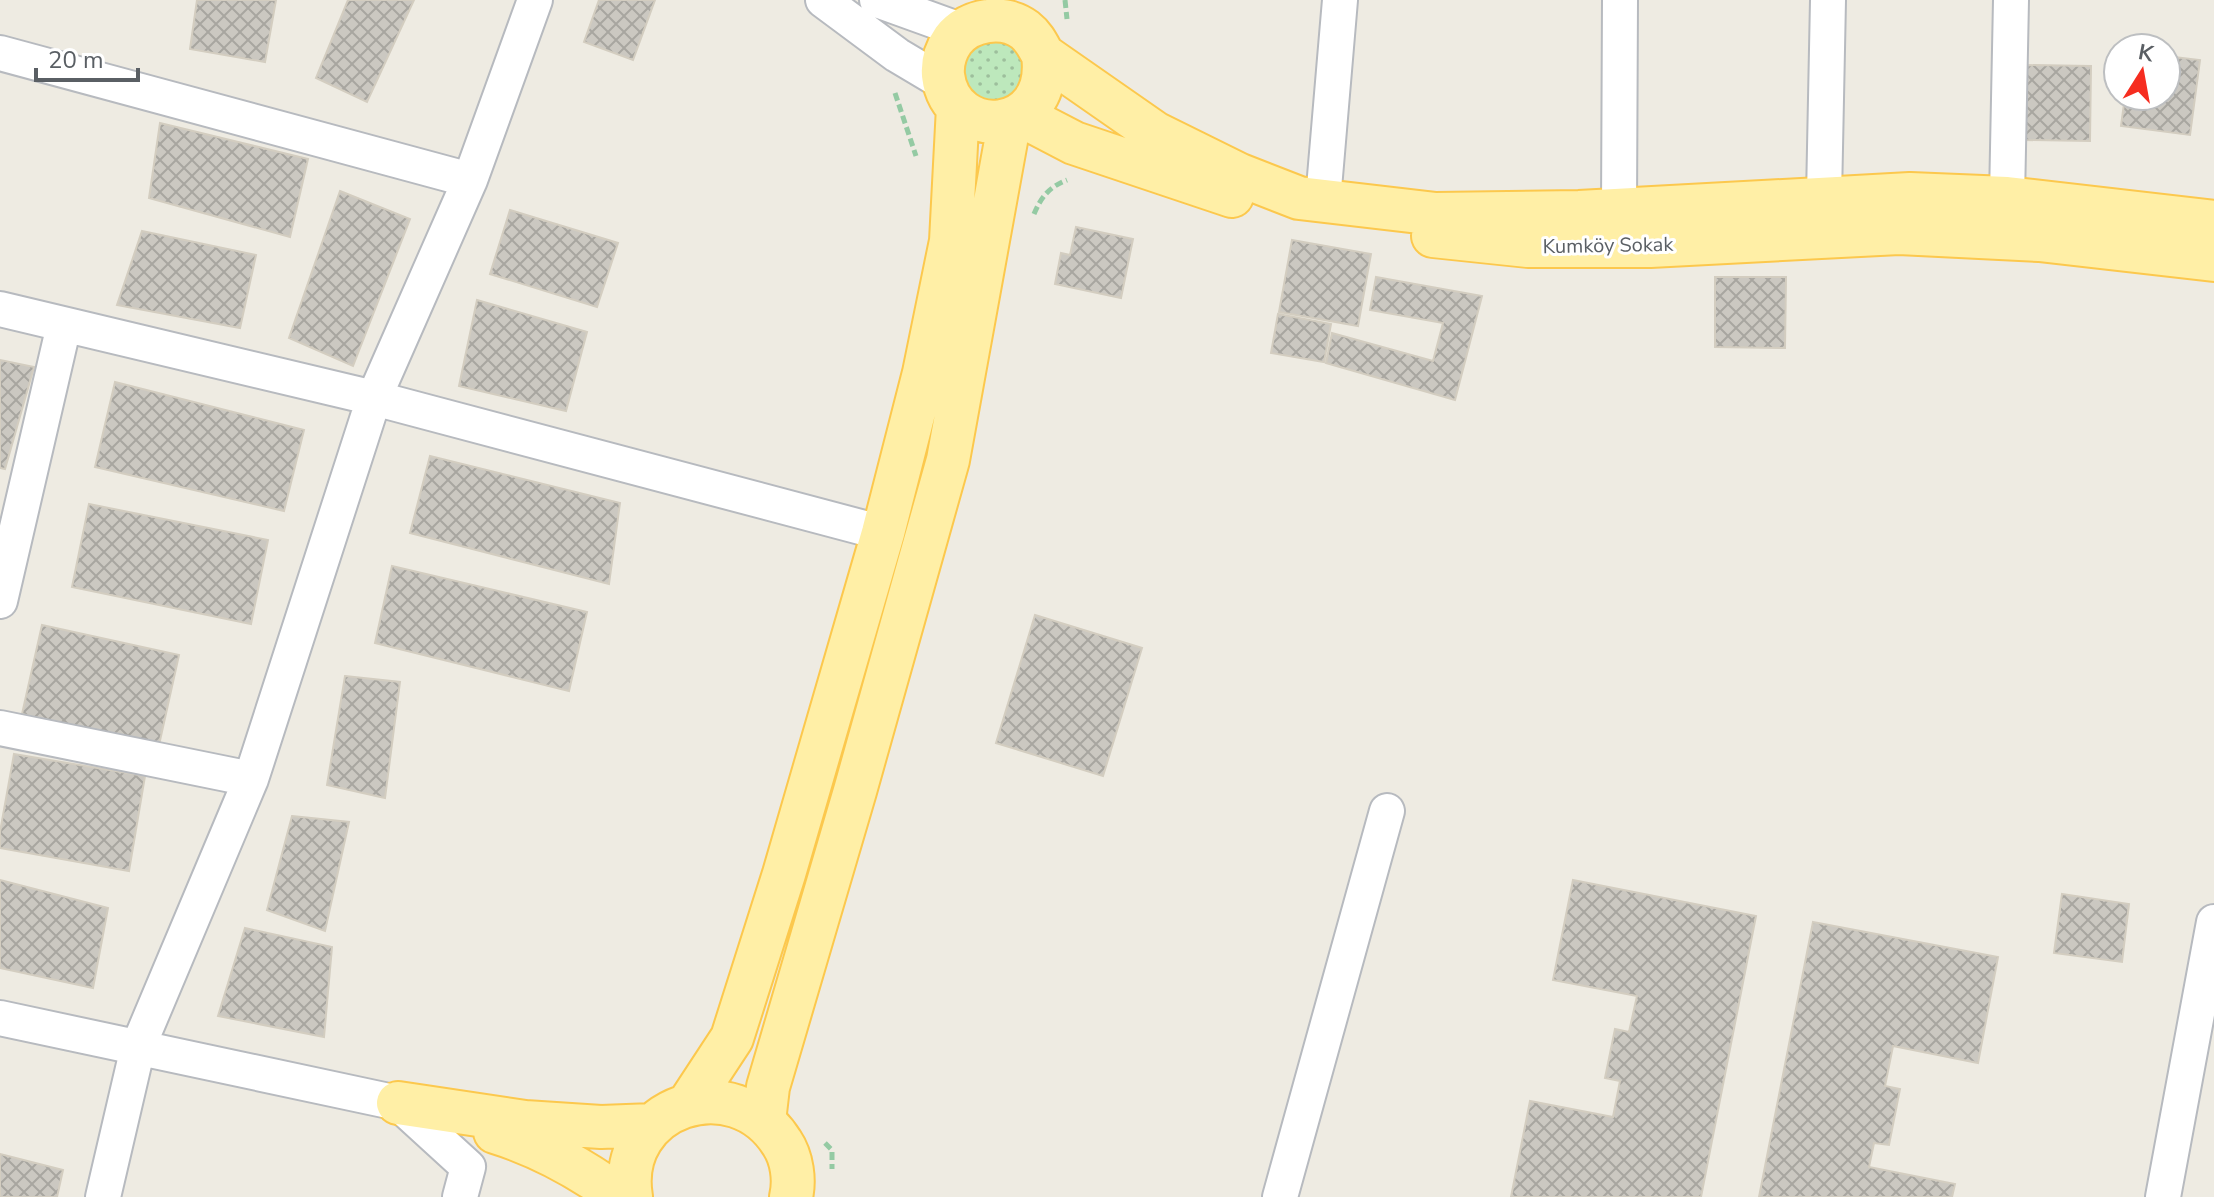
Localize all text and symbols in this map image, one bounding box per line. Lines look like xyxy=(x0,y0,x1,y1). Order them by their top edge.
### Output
scale bar xyxy=(36,32,138,82)
north arrow xyxy=(2102,32,2182,112)
text: K xyxy=(2136,37,2157,70)
text: 20 m xyxy=(48,44,104,76)
street label: Kumköy Sokak xyxy=(1542,231,1675,260)

